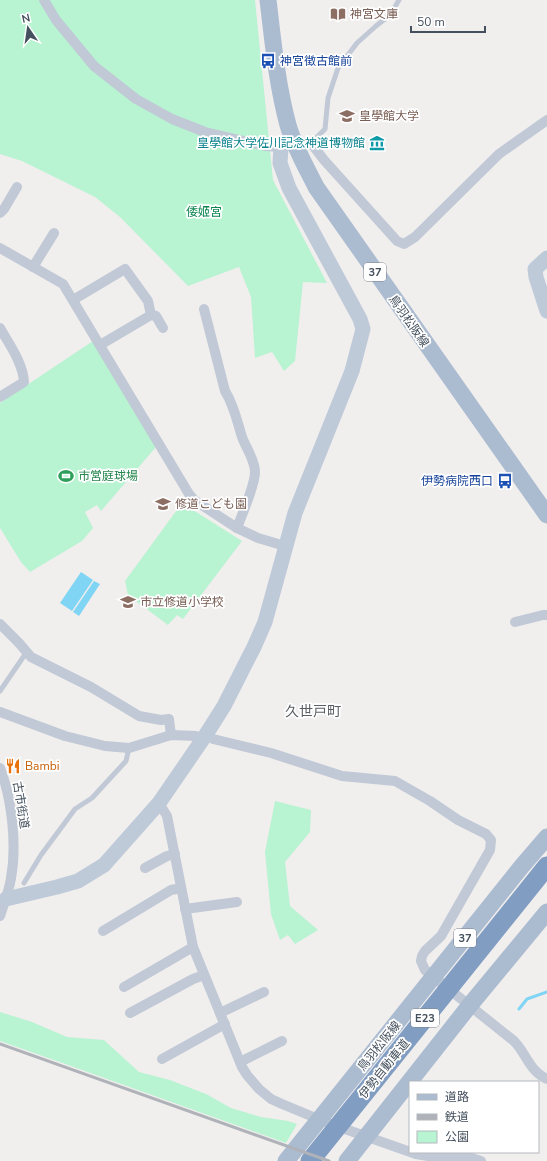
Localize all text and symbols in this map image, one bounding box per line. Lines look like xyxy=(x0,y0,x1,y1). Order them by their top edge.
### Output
library icon: 神宮文庫 xyxy=(329,5,347,23)
place label: 神宮文庫 xyxy=(350,6,398,22)
north arrow xyxy=(8,8,48,48)
scale bar xyxy=(411,8,485,34)
text: N xyxy=(20,11,32,27)
text: 50 m xyxy=(417,14,445,30)
bus stop icon: 神宮徴古館前 xyxy=(259,52,277,70)
place label: 神宮徴古館前 xyxy=(280,53,352,69)
school or university icon: 皇學館大学 xyxy=(338,107,356,125)
place label: 皇學館大学 xyxy=(359,108,419,124)
museum icon: 皇學館大学佐川記念神道博物館 xyxy=(368,134,386,152)
place label: 皇學館大学佐川記念神道博物館 xyxy=(197,135,365,151)
park label: 倭姬宮 xyxy=(186,204,222,220)
road number: 37 xyxy=(364,263,386,281)
street label: 鳥羽松阪線 xyxy=(385,292,433,350)
sports icon: 市営庭球場 xyxy=(57,467,75,485)
place label: 市営庭球場 xyxy=(78,468,138,484)
bus stop icon: 伊勢病院西口 xyxy=(496,472,514,490)
place label: 伊勢病院西口 xyxy=(421,473,493,489)
school or university icon: 修道こども園 xyxy=(154,495,172,513)
place label: 修道こども園 xyxy=(175,496,247,512)
school or university icon: 市立修道小学校 xyxy=(119,593,137,611)
place label: 市立修道小学校 xyxy=(140,594,224,610)
district label: 久世戸町 xyxy=(285,702,341,721)
restaurant icon: Bambi xyxy=(4,757,22,775)
place label: Bambi xyxy=(25,758,60,774)
street label: 古市街道 xyxy=(9,780,33,830)
road number: 37 xyxy=(454,929,476,947)
road number: E23 xyxy=(411,1009,439,1027)
street label: 鳥羽松阪線 xyxy=(354,1018,404,1074)
street label: 伊勢自動車道 xyxy=(355,1036,413,1102)
legend xyxy=(409,1081,539,1153)
text: 道路 xyxy=(445,1089,469,1105)
text: 鉄道 xyxy=(445,1109,469,1125)
text: 公園 xyxy=(445,1129,469,1145)

